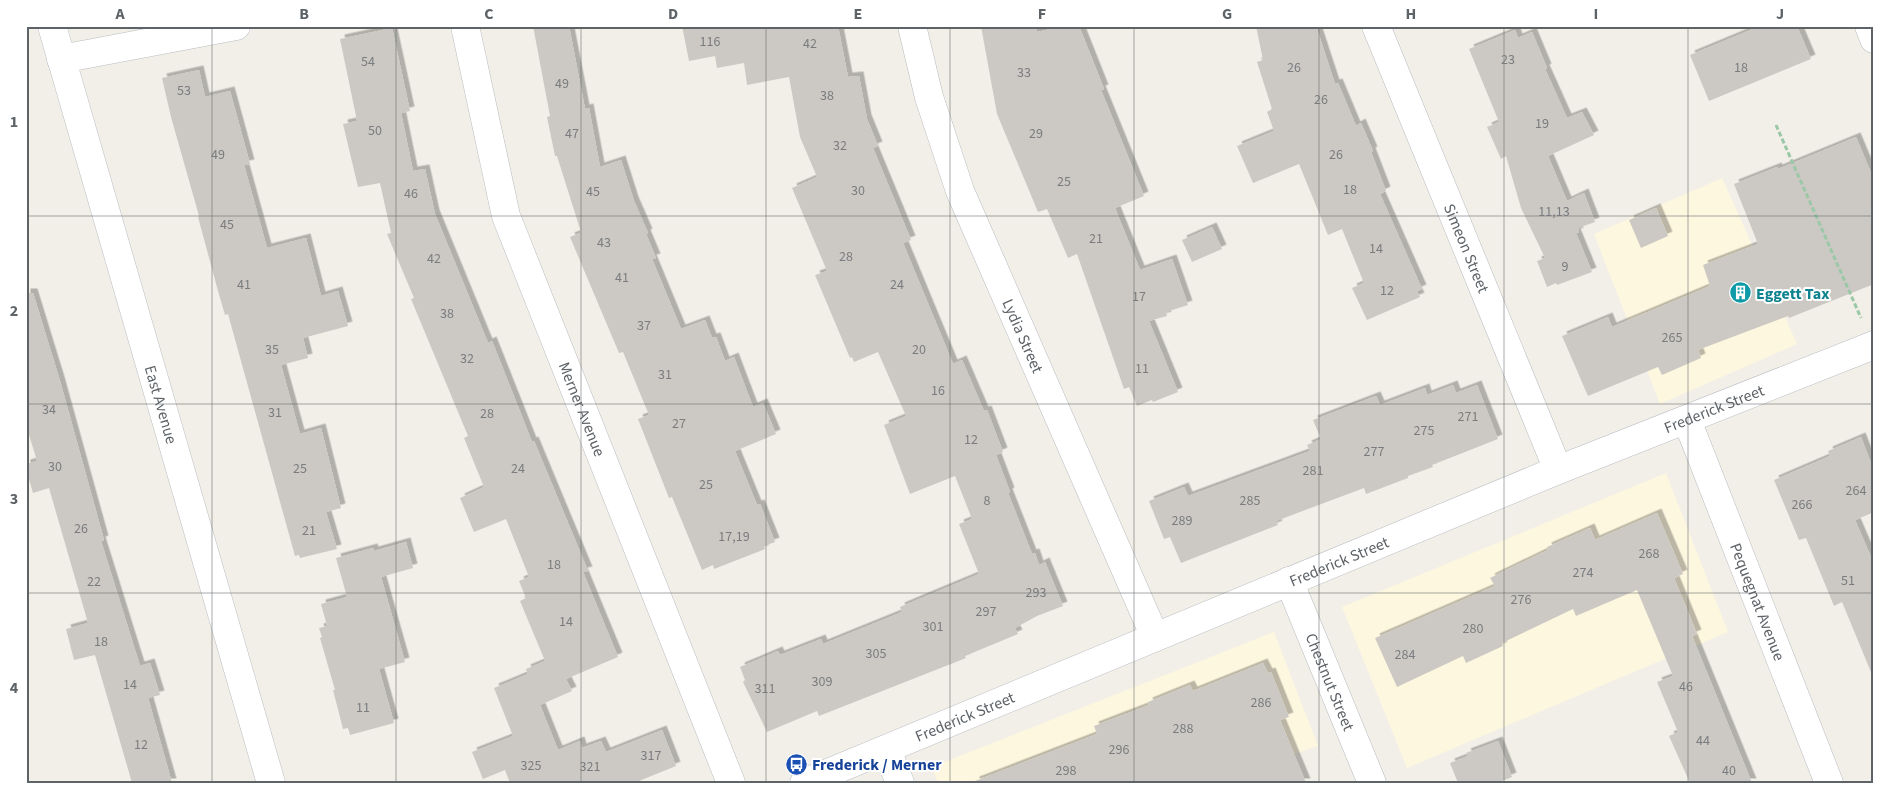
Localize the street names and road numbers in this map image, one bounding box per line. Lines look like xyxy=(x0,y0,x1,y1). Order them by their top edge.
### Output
street label: Simeon Street xyxy=(1438,201,1494,297)
street label: Lydia Street xyxy=(997,296,1048,377)
street label: Merner Avenue xyxy=(553,359,610,460)
street label: East Avenue xyxy=(139,363,182,447)
street label: Frederick Street xyxy=(1661,379,1768,439)
street label: Frederick Street xyxy=(1286,531,1393,592)
street label: Pequegnat Avenue xyxy=(1724,540,1790,664)
street label: Chestnut Street xyxy=(1300,630,1360,735)
street label: Frederick Street xyxy=(912,687,1019,748)

